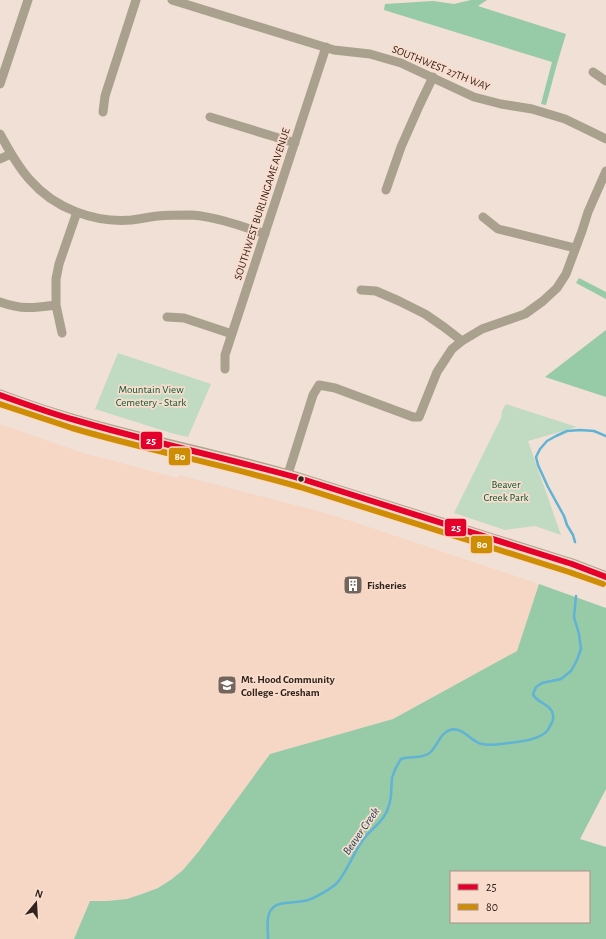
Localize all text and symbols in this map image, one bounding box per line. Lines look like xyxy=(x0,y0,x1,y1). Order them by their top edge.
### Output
street label: SOUTHWEST 27TH WAY xyxy=(390,43,492,93)
street label: SOUTHWEST BURLINGAME AVENUE xyxy=(232,126,292,281)
park label: Mountain View Cemetery - Stark xyxy=(116,384,186,408)
line badge: 25 xyxy=(140,431,163,450)
text: 25 xyxy=(146,435,156,446)
line badge: 80 xyxy=(168,447,191,466)
text: 80 xyxy=(174,451,186,462)
unlabelled marker xyxy=(296,474,306,484)
park label: Beaver Creek Park xyxy=(483,479,529,503)
line badge: 25 xyxy=(444,518,467,537)
text: 25 xyxy=(451,522,461,533)
line badge: 80 xyxy=(470,535,493,554)
text: 80 xyxy=(476,539,488,550)
building icon: Fisheries xyxy=(342,574,364,596)
place label: Fisheries xyxy=(367,580,406,591)
school or university icon: Mt. Hood Community College - Gresham xyxy=(216,674,238,696)
place label: Mt. Hood Community College - Gresham xyxy=(241,674,335,698)
water label: Beaver Creek xyxy=(340,805,382,857)
legend xyxy=(450,871,590,923)
text: 25 xyxy=(486,881,496,893)
north arrow xyxy=(16,883,56,923)
text: N xyxy=(34,888,44,900)
text: 80 xyxy=(486,901,498,913)

